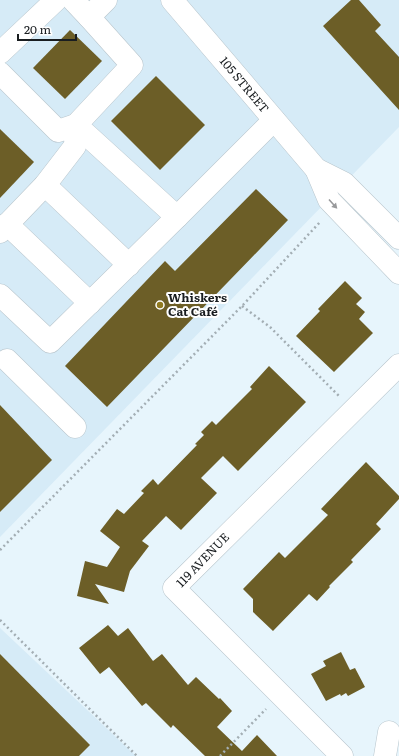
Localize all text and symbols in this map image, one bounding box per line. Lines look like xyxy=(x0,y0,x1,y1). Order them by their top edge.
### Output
scale bar xyxy=(18,16,76,42)
text: 20 m xyxy=(24,20,51,38)
street label: 105 STREET xyxy=(216,52,274,117)
one-way arrow xyxy=(329,199,338,209)
place label: Whiskers Cat Café xyxy=(168,288,227,320)
marker: Whiskers Cat Café xyxy=(155,300,165,310)
street label: 119 AVENUE xyxy=(172,528,233,591)

